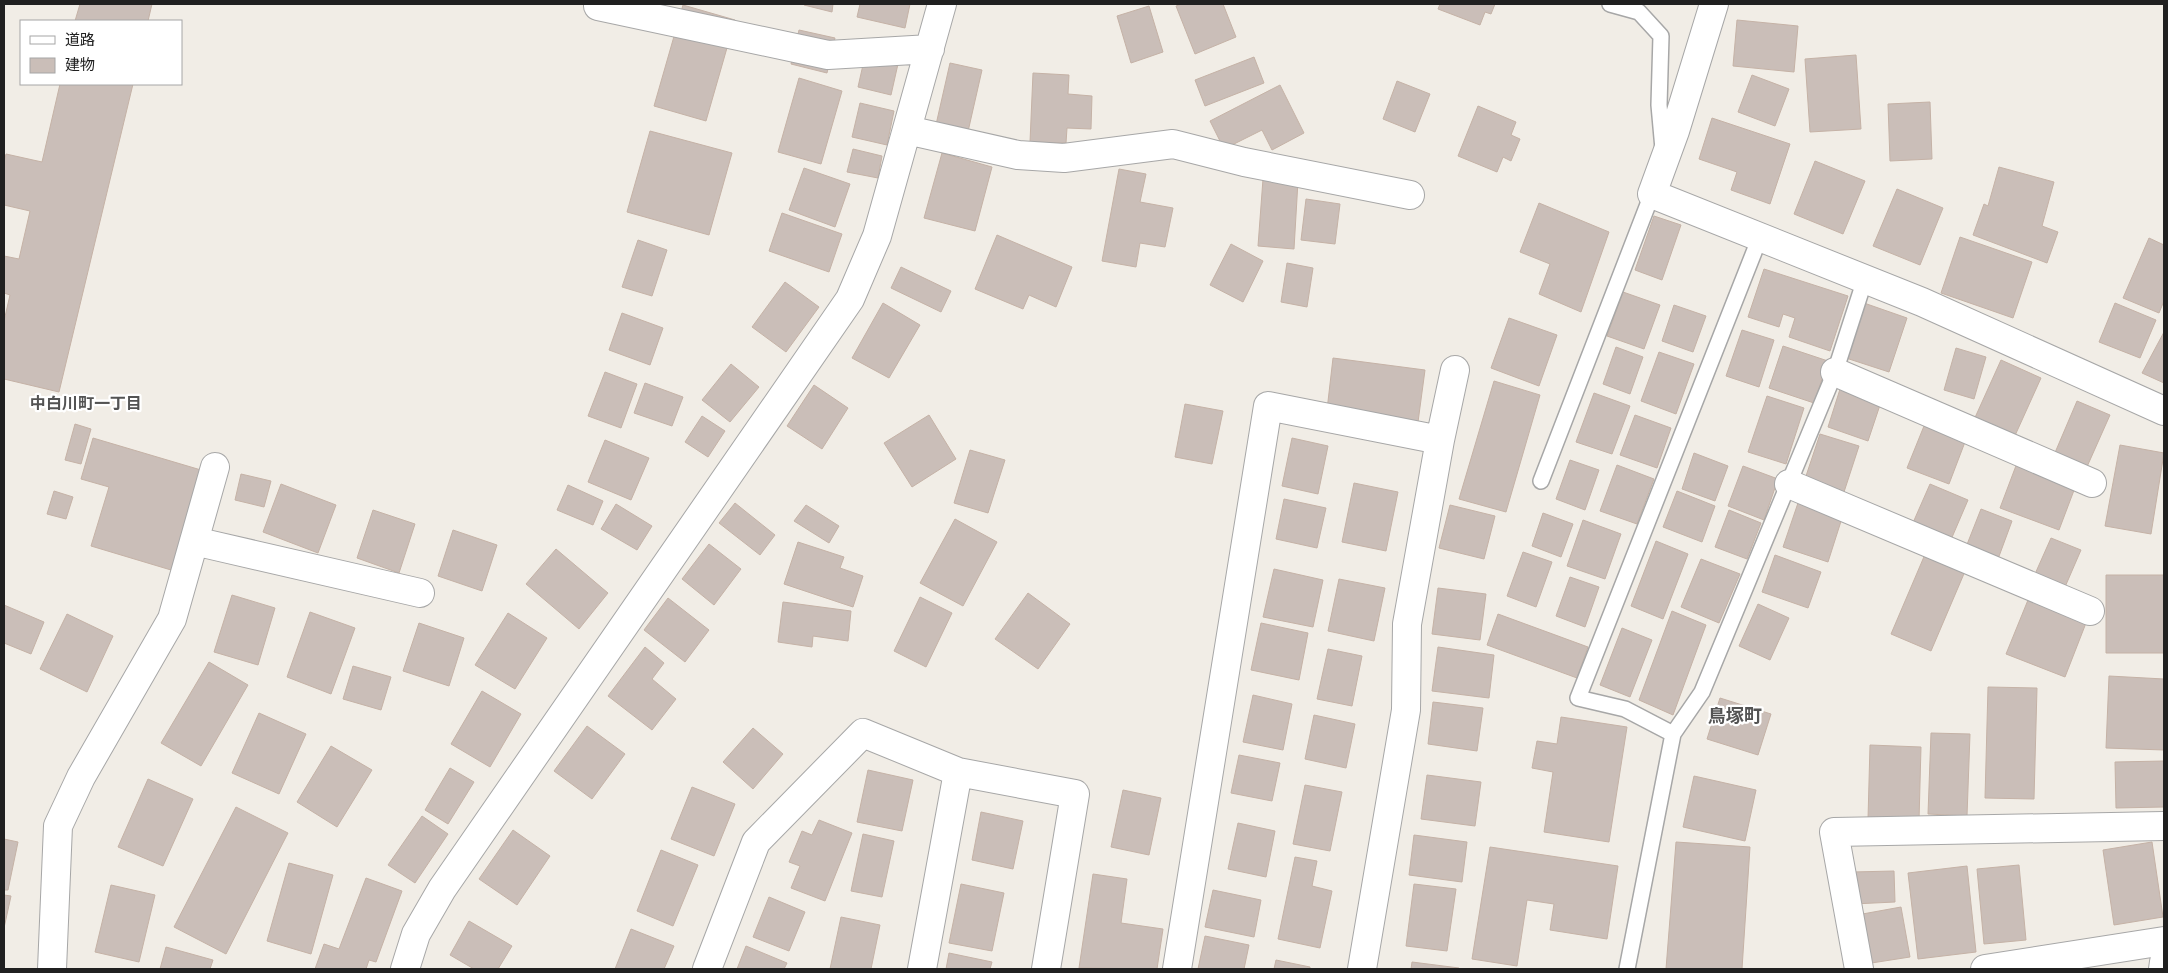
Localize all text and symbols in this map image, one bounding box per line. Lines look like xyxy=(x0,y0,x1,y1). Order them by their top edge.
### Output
legend xyxy=(20,20,182,85)
text: 道路 xyxy=(65,29,95,50)
text: 建物 xyxy=(65,54,95,75)
district label: 中白川町一丁目 xyxy=(30,392,142,414)
district label: 鳥塚町 xyxy=(1708,703,1762,728)

